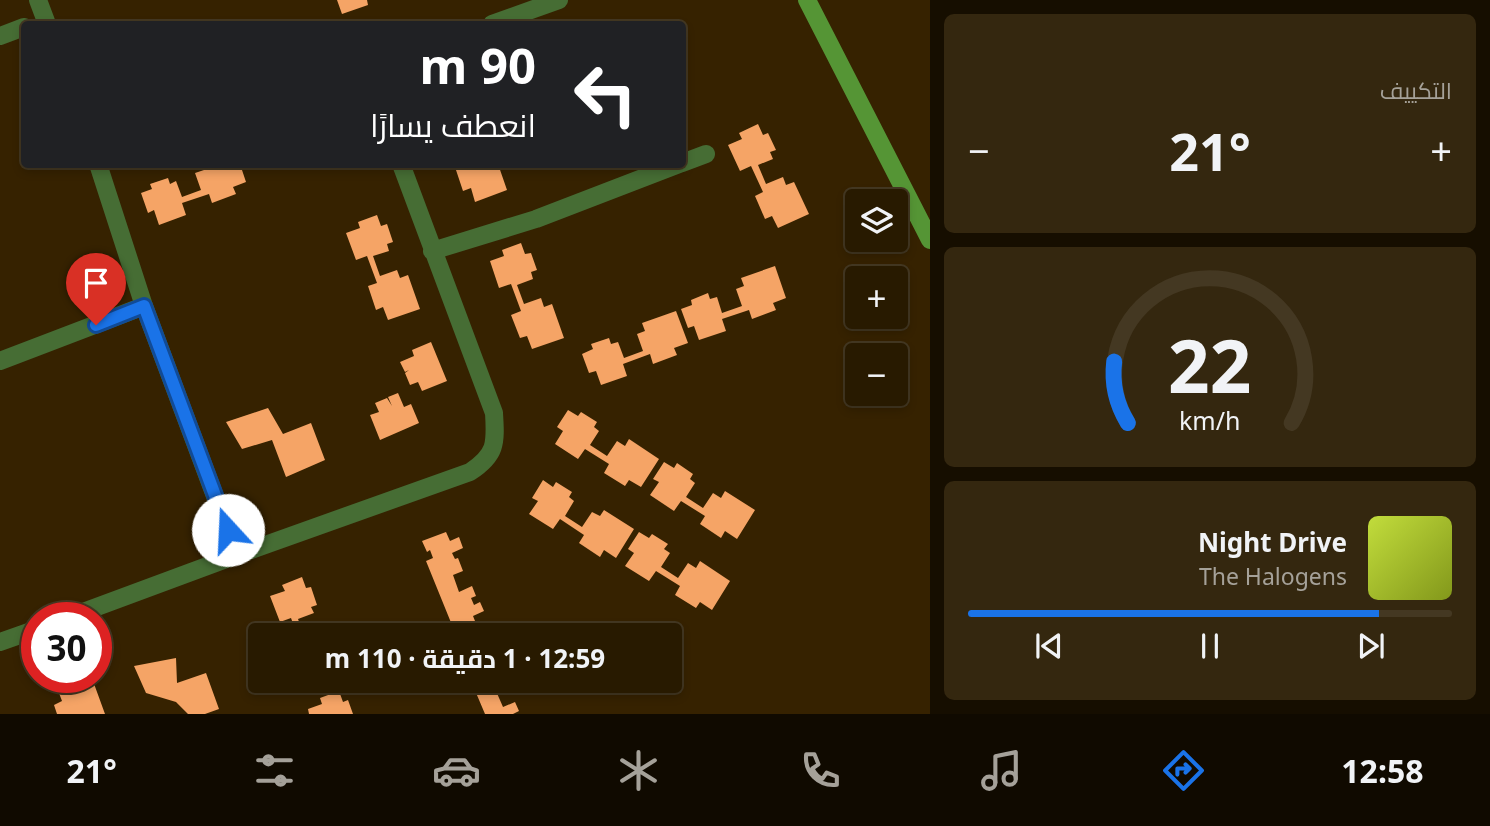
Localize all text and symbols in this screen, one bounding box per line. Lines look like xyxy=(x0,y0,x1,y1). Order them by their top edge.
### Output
text: 90 m xyxy=(419,32,536,98)
icon: left xyxy=(560,49,651,140)
text: التكييف xyxy=(1380,74,1452,106)
text: انعطف يسارًا xyxy=(370,103,536,146)
text: 21° xyxy=(1169,115,1251,186)
text: − xyxy=(968,124,990,176)
text: + xyxy=(1430,124,1452,176)
map controls xyxy=(845,189,908,406)
button: layers xyxy=(845,189,908,252)
pin xyxy=(66,253,126,325)
icon: arrive xyxy=(77,264,115,302)
button: + xyxy=(845,266,908,329)
text: 22 xyxy=(1168,315,1252,414)
button: − xyxy=(845,343,908,406)
text: km/h xyxy=(1179,403,1241,437)
position arrow xyxy=(191,493,265,567)
text: Night Drive xyxy=(1198,524,1347,560)
text: The Halogens xyxy=(1199,560,1347,592)
speed limit sign: 30 xyxy=(21,602,112,693)
icon: previous xyxy=(1030,627,1068,665)
icon: pause xyxy=(1191,627,1229,665)
icon: next xyxy=(1352,627,1390,665)
text: 12:59 · 1 دقيقة · 110 m xyxy=(325,640,605,676)
icon: filters xyxy=(250,746,299,795)
icon: car xyxy=(432,746,481,795)
icon: climate xyxy=(614,746,663,795)
icon: phone xyxy=(796,746,845,795)
icon: music xyxy=(977,746,1026,795)
icon: directions xyxy=(1159,746,1208,795)
text: 21° xyxy=(67,749,117,792)
text: 12:58 xyxy=(1341,749,1424,792)

